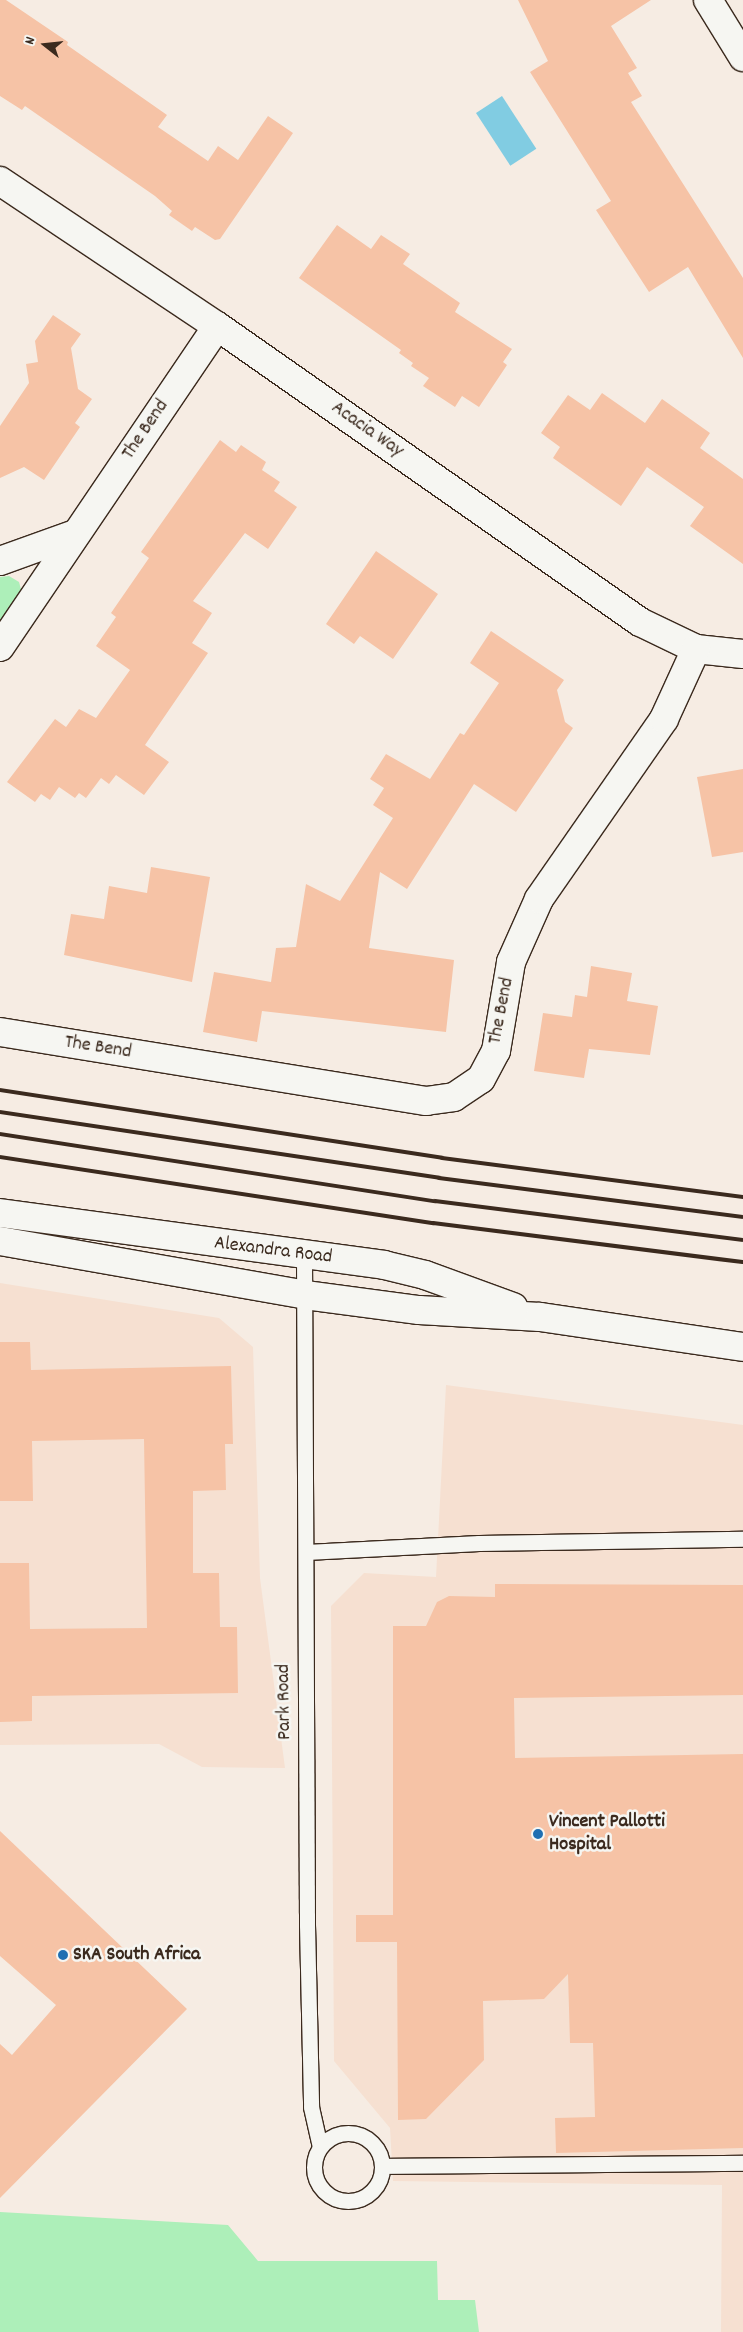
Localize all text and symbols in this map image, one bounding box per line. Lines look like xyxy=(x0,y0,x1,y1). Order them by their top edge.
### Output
north arrow xyxy=(20,20,70,70)
text: N xyxy=(20,35,41,47)
street label: The Bend xyxy=(117,395,175,465)
street label: Acacia Way xyxy=(326,396,408,464)
street label: The Bend xyxy=(484,976,520,1046)
street label: The Bend xyxy=(63,1031,133,1065)
street label: Alexandra Road xyxy=(213,1232,333,1270)
street label: Park Road xyxy=(272,1664,298,1740)
place label: Vincent Pallotti Hospital xyxy=(549,1810,665,1857)
marker: Vincent Pallotti Hospital xyxy=(531,1827,545,1841)
place label: SKA South Africa xyxy=(73,1943,200,1967)
marker: SKA South Africa xyxy=(57,1949,69,1961)

